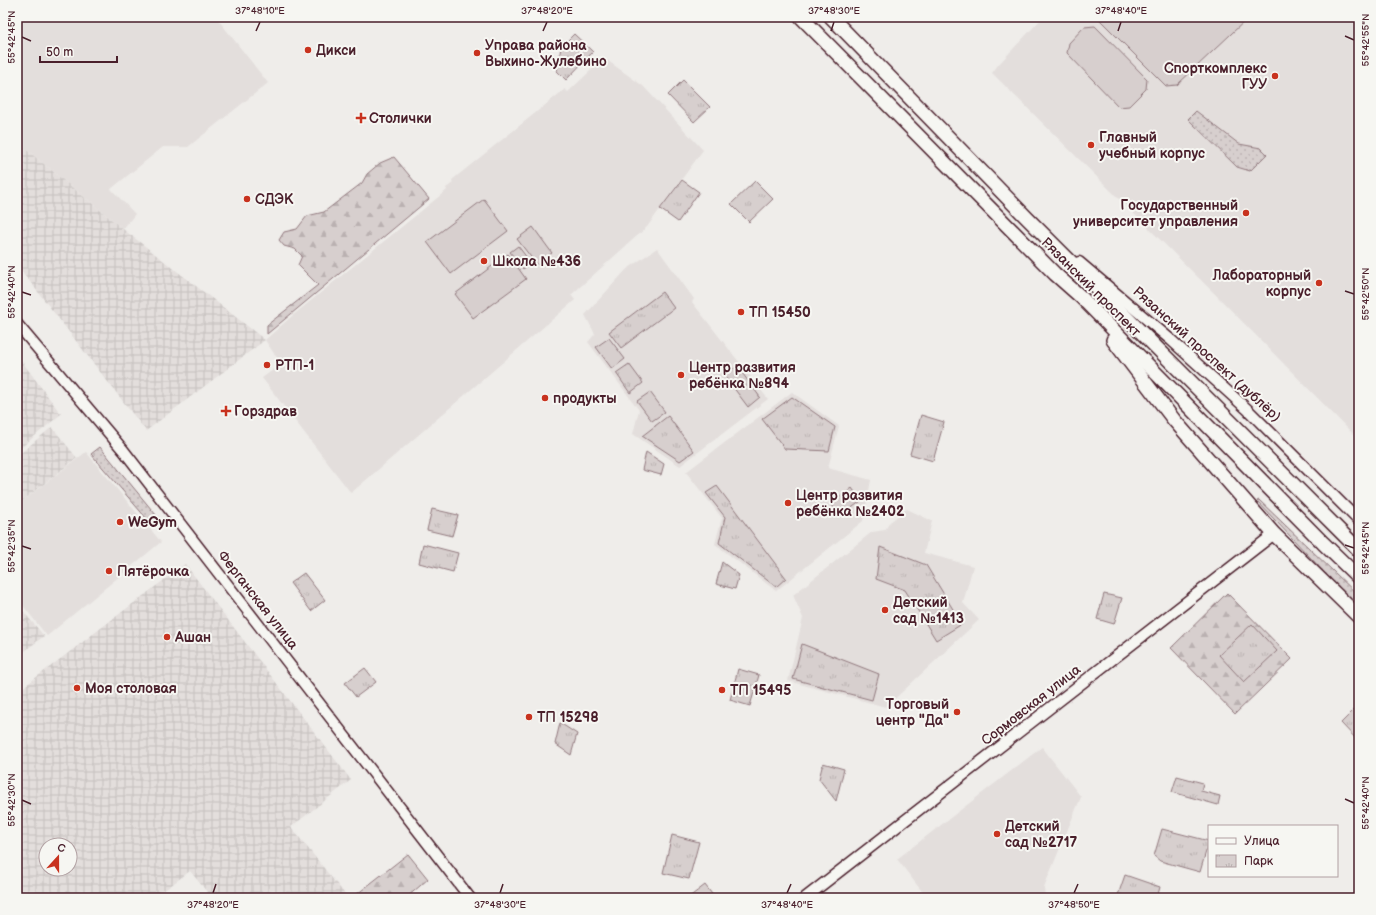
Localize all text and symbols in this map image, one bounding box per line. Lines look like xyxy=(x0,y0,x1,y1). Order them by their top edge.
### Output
text: 37°48'10"E xyxy=(235,5,285,17)
text: 37°48'20"E xyxy=(521,5,573,17)
text: 37°48'30"E xyxy=(808,5,860,17)
text: 37°48'40"E xyxy=(1095,5,1147,17)
text: 55°42'45"N xyxy=(6,10,18,64)
text: 55°42'55"N xyxy=(1360,14,1372,66)
place label: Управа района Выхино-Жулебино xyxy=(485,37,607,70)
scale bar xyxy=(40,38,117,64)
place label: Дикси xyxy=(316,42,356,59)
text: 50 m xyxy=(46,45,73,60)
marker: Дикси xyxy=(303,45,313,55)
marker: Управа района Выхино-Жулебино xyxy=(472,48,482,58)
place label: Спорткомплекс ГУУ xyxy=(1164,60,1267,93)
marker: Спорткомплекс ГУУ xyxy=(1270,71,1280,81)
place label: Столички xyxy=(369,110,432,127)
marker: Столички xyxy=(356,113,366,123)
place label: Главный учебный корпус xyxy=(1099,129,1205,162)
marker: Главный учебный корпус xyxy=(1086,140,1096,150)
place label: СДЭК xyxy=(255,191,294,208)
marker: СДЭК xyxy=(242,194,252,204)
place label: Государственный университет управления xyxy=(1073,197,1238,230)
marker: Государственный университет управления xyxy=(1241,208,1251,218)
street label: Рязанский проспект xyxy=(1038,234,1145,341)
place label: Школа №436 xyxy=(492,253,581,270)
marker: Школа №436 xyxy=(479,256,489,266)
text: 55°42'40"N xyxy=(6,265,18,319)
place label: Лабораторный корпус xyxy=(1212,267,1311,300)
text: 55°42'50"N xyxy=(1360,267,1372,321)
marker: Лабораторный корпус xyxy=(1314,278,1324,288)
street label: Рязанский проспект (дублёр) xyxy=(1129,283,1285,425)
place label: ТП 15450 xyxy=(749,304,811,321)
marker: ТП 15450 xyxy=(736,307,746,317)
place label: РТП-1 xyxy=(275,357,315,374)
place label: Центр развития ребёнка №894 xyxy=(689,359,796,392)
marker: РТП-1 xyxy=(262,360,272,370)
marker: Центр развития ребёнка №894 xyxy=(676,370,686,380)
place label: продукты xyxy=(553,390,617,407)
marker: продукты xyxy=(540,393,550,403)
place label: Горздрав xyxy=(234,403,297,420)
marker: Горздрав xyxy=(221,406,231,416)
place label: Центр развития ребёнка №2402 xyxy=(796,487,905,520)
marker: Центр развития ребёнка №2402 xyxy=(783,498,793,508)
place label: WeGym xyxy=(128,514,177,531)
marker: WeGym xyxy=(115,517,125,527)
text: 55°42'35"N xyxy=(6,519,18,573)
text: 55°42'45"N xyxy=(1360,521,1372,575)
street label: Ферганская улица xyxy=(214,547,302,653)
place label: Пятёрочка xyxy=(117,563,190,580)
marker: Пятёрочка xyxy=(104,566,114,576)
place label: Детский сад №1413 xyxy=(893,594,964,627)
marker: Детский сад №1413 xyxy=(880,605,890,615)
place label: Ашан xyxy=(174,629,211,646)
marker: Ашан xyxy=(162,632,172,642)
street label: Сормовская улица xyxy=(978,661,1085,749)
place label: Моя столовая xyxy=(85,680,177,697)
place label: ТП 15495 xyxy=(730,682,791,699)
marker: Моя столовая xyxy=(72,683,82,693)
marker: ТП 15495 xyxy=(717,685,727,695)
place label: Торговый центр "Да" xyxy=(876,696,949,729)
marker: Торговый центр "Да" xyxy=(952,707,962,717)
place label: ТП 15298 xyxy=(537,709,599,726)
marker: ТП 15298 xyxy=(524,712,534,722)
text: 55°42'30"N xyxy=(6,773,18,827)
text: 55°42'40"N xyxy=(1360,776,1372,830)
place label: Детский сад №2717 xyxy=(1005,818,1078,851)
legend xyxy=(1208,825,1338,877)
marker: Детский сад №2717 xyxy=(992,829,1002,839)
text: Улица xyxy=(1244,834,1280,849)
north arrow xyxy=(38,837,78,877)
text: С xyxy=(56,841,68,856)
text: Парк xyxy=(1244,854,1274,869)
text: 37°48'20"E xyxy=(187,899,239,911)
text: 37°48'30"E xyxy=(474,899,526,911)
text: 37°48'40"E xyxy=(761,899,813,911)
text: 37°48'50"E xyxy=(1048,899,1100,911)

